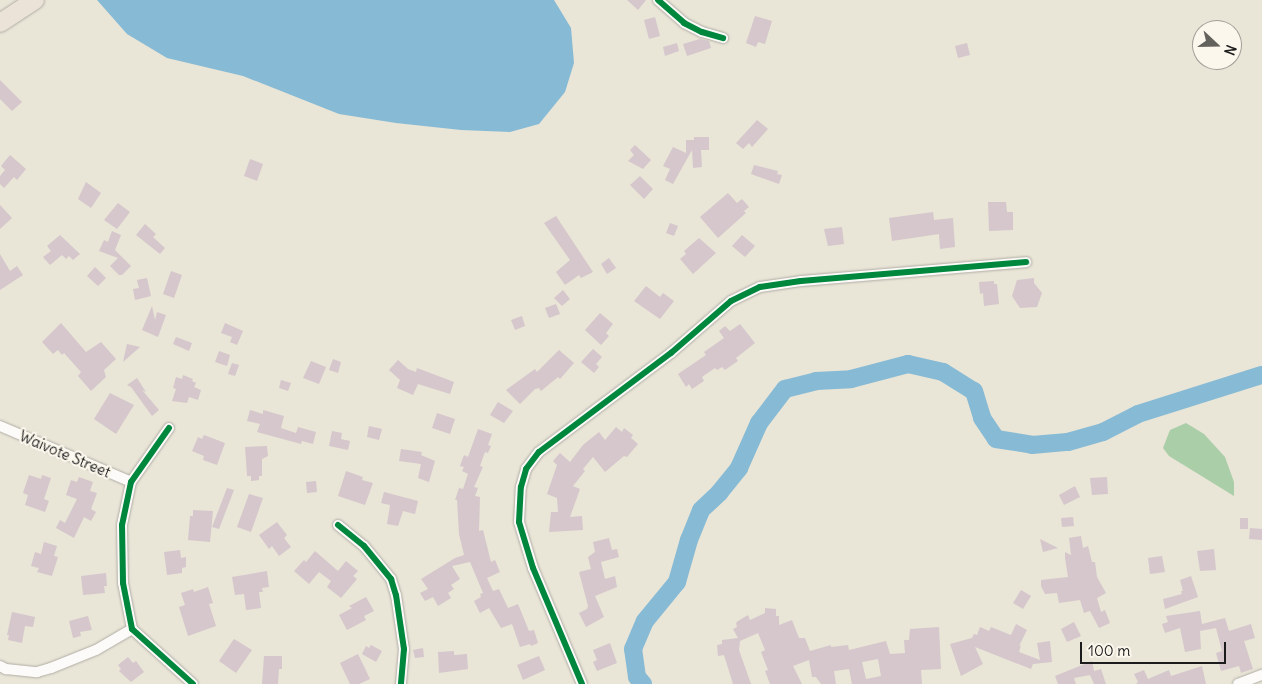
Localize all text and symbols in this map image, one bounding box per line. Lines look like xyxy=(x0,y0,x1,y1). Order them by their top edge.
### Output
north arrow xyxy=(1192,20,1242,70)
text: N xyxy=(1220,42,1240,58)
street label: Waivote Street xyxy=(17,427,113,481)
scale bar xyxy=(1082,632,1228,664)
text: 100 m xyxy=(1088,641,1130,660)

